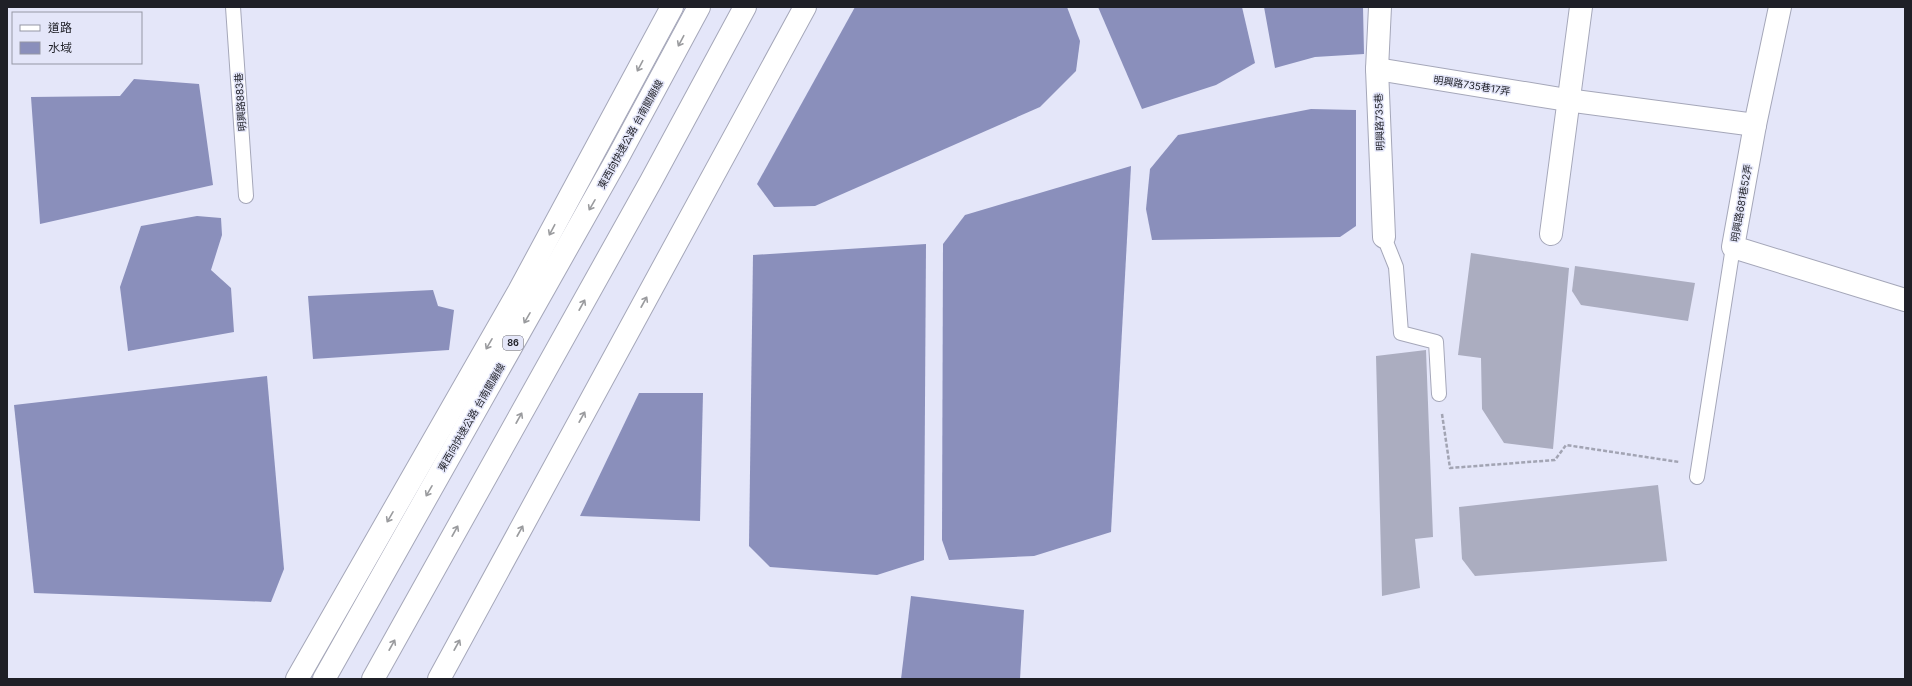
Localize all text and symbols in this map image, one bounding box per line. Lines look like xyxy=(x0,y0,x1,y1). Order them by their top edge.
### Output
legend xyxy=(12,12,142,64)
text: 道路 xyxy=(48,20,72,35)
one-way arrow xyxy=(676,35,684,47)
text: 水域 xyxy=(48,40,72,55)
one-way arrow xyxy=(636,60,643,72)
street label: 明興路883巷 xyxy=(232,72,248,132)
street label: 明興路735巷17弄 xyxy=(1433,73,1511,97)
street label: 東西向快速公路 台南關廟線 xyxy=(595,77,665,191)
street label: 明興路735巷 xyxy=(1372,93,1386,151)
street label: 明興路681巷52弄 xyxy=(1728,163,1754,243)
one-way arrow xyxy=(587,198,595,210)
one-way arrow xyxy=(548,224,555,236)
one-way arrow xyxy=(641,296,648,308)
one-way arrow xyxy=(579,299,587,311)
one-way arrow xyxy=(523,311,531,323)
road number: 86 xyxy=(503,336,523,350)
one-way arrow xyxy=(485,338,493,350)
street label: 東西向快速公路 台南關廟線 xyxy=(435,361,507,473)
one-way arrow xyxy=(579,411,586,423)
one-way arrow xyxy=(515,412,523,424)
one-way arrow xyxy=(424,485,432,497)
one-way arrow xyxy=(385,511,393,523)
one-way arrow xyxy=(516,525,524,537)
one-way arrow xyxy=(452,526,460,538)
one-way arrow xyxy=(388,639,396,651)
one-way arrow xyxy=(454,639,462,651)

